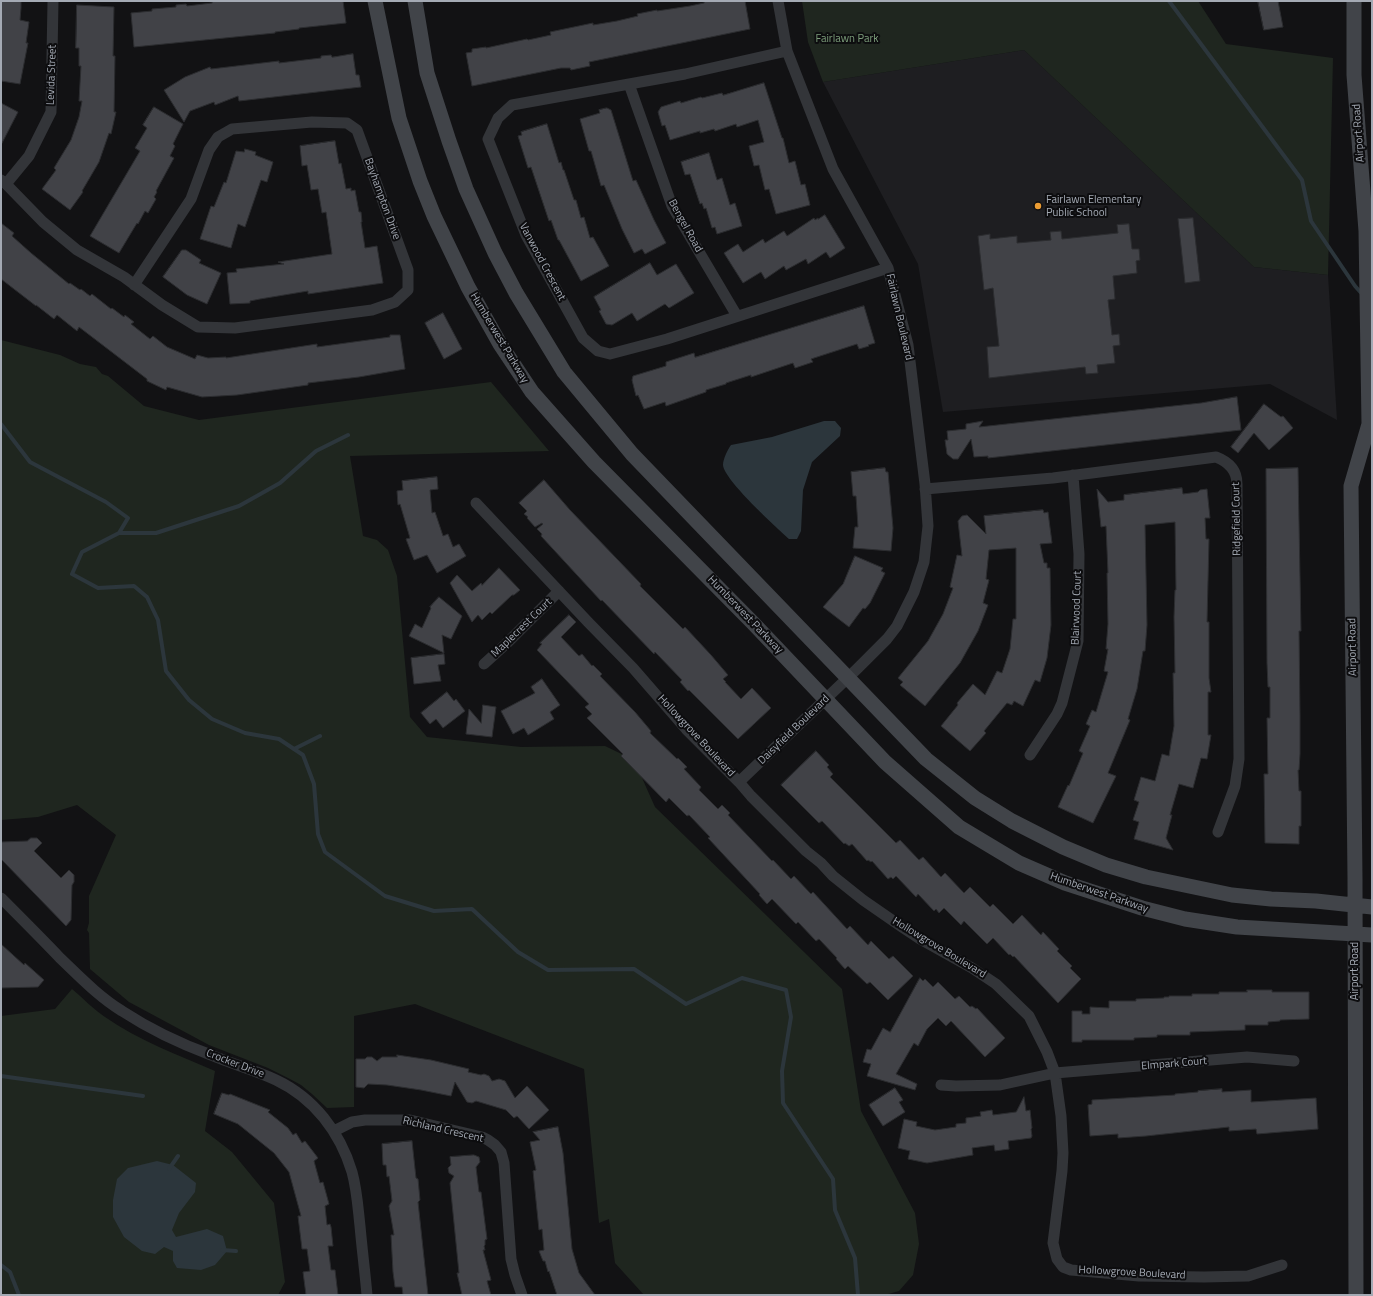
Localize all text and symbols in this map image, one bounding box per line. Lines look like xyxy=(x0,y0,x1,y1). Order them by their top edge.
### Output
park label: Fairlawn Park xyxy=(816,32,878,46)
street label: Levida Street xyxy=(44,45,60,105)
street label: Airport Road xyxy=(1350,103,1368,163)
street label: Bayhampton Drive xyxy=(361,156,403,242)
place label: Fairlawn Elementary Public School xyxy=(1046,193,1141,219)
street label: Bengel Road xyxy=(665,197,705,255)
marker: Fairlawn Elementary Public School xyxy=(1033,201,1043,211)
street label: Vanwood Crescent xyxy=(516,221,568,303)
street label: Fairlawn Boulevard xyxy=(883,272,915,362)
street label: Humberwest Parkway xyxy=(467,290,531,386)
street label: Ridgefield Court xyxy=(1230,482,1244,556)
street label: Blairwood Court xyxy=(1069,571,1085,645)
street label: Humberwest Parkway xyxy=(704,573,786,657)
street label: Maplecrest Court xyxy=(489,596,555,660)
street label: Airport Road xyxy=(1346,618,1360,676)
street label: Hollowgrove Boulevard xyxy=(655,692,737,780)
street label: Daisyfield Boulevard xyxy=(755,692,833,768)
street label: Humberwest Parkway xyxy=(1048,870,1150,916)
street label: Hollowgrove Boulevard xyxy=(890,915,988,981)
street label: Airport Road xyxy=(1348,942,1362,1000)
street label: Crocker Drive xyxy=(204,1047,266,1081)
street label: Elmpark Court xyxy=(1141,1055,1207,1073)
street label: Richland Crescent xyxy=(401,1114,485,1146)
street label: Hollowgrove Boulevard xyxy=(1078,1264,1186,1282)

